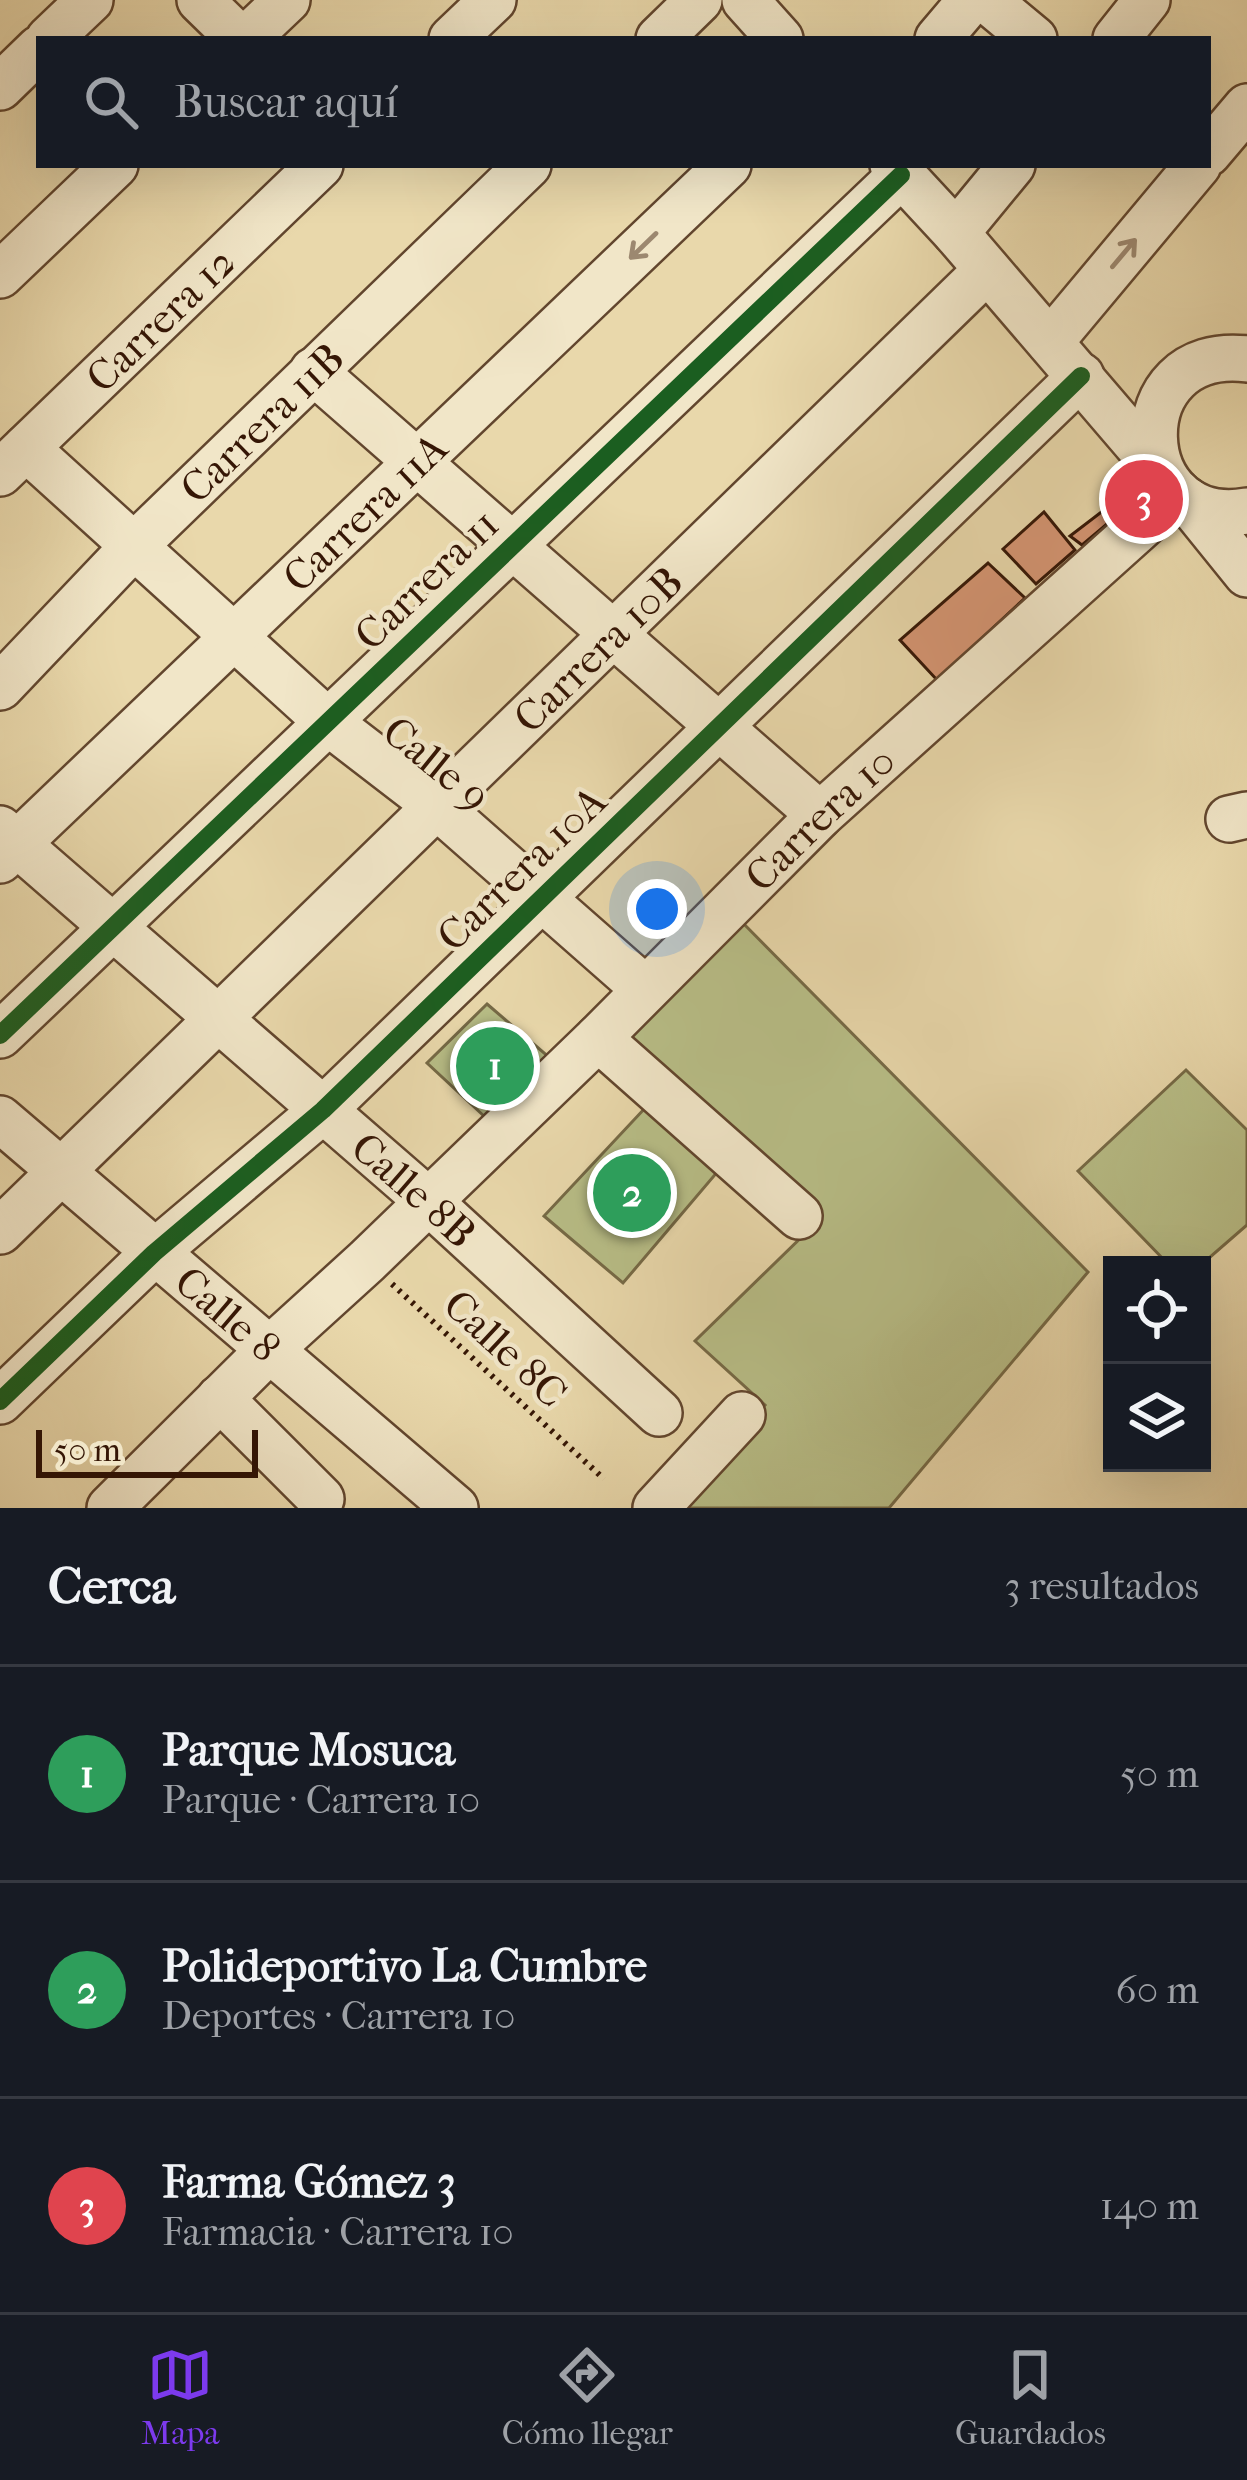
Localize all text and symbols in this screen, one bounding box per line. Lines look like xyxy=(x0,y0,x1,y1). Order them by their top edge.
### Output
search box xyxy=(36,36,1211,168)
icon: search xyxy=(78,69,144,135)
text: Buscar aquí xyxy=(174,76,398,129)
one-way arrow xyxy=(629,231,658,259)
street label: Carrera 12 xyxy=(77,238,245,403)
one-way arrow xyxy=(1110,238,1138,269)
street label: Carrera 11B xyxy=(171,334,354,513)
street label: Carrera 11A xyxy=(270,423,456,601)
pin: 3 xyxy=(1105,454,1183,544)
street label: Carrera 11 xyxy=(344,498,508,660)
street label: Carrera 10B xyxy=(504,558,693,743)
street label: Calle 9 xyxy=(373,707,499,822)
street label: Carrera 10 xyxy=(736,736,906,902)
street label: Carrera 10A xyxy=(428,776,617,962)
your location xyxy=(627,879,687,939)
pin: 1 xyxy=(456,1021,534,1111)
street label: Calle 8B xyxy=(341,1123,485,1258)
pin: 2 xyxy=(593,1148,671,1238)
map controls xyxy=(1103,1256,1211,1472)
button: locate xyxy=(1103,1256,1211,1364)
street label: Calle 8 xyxy=(165,1257,289,1373)
street label: Calle 8C xyxy=(433,1280,576,1418)
button: layers xyxy=(1103,1364,1211,1472)
scale bar xyxy=(36,1424,258,1477)
text: 50 m xyxy=(54,1431,121,1470)
text: Cerca xyxy=(48,1556,175,1616)
text: 3 resultados xyxy=(1005,1563,1199,1609)
text: Parque Mosuca xyxy=(162,1724,455,1777)
text: 1 xyxy=(80,1751,94,1797)
text: 50 m xyxy=(1120,1751,1199,1797)
text: Parque · Carrera 10 xyxy=(162,1777,480,1823)
text: Polideportivo La Cumbre xyxy=(162,1940,647,1993)
text: 2 xyxy=(77,1967,97,2013)
text: 60 m xyxy=(1116,1967,1199,2013)
text: Deportes · Carrera 10 xyxy=(162,1993,515,2039)
text: Farma Gómez 3 xyxy=(162,2156,456,2209)
text: 3 xyxy=(79,2183,95,2229)
text: 140 m xyxy=(1100,2183,1199,2229)
text: Farmacia · Carrera 10 xyxy=(162,2209,514,2255)
tab: Mapa xyxy=(141,2342,220,2453)
tab: Cómo llegar xyxy=(502,2342,673,2453)
tab: Guardados xyxy=(955,2342,1106,2453)

